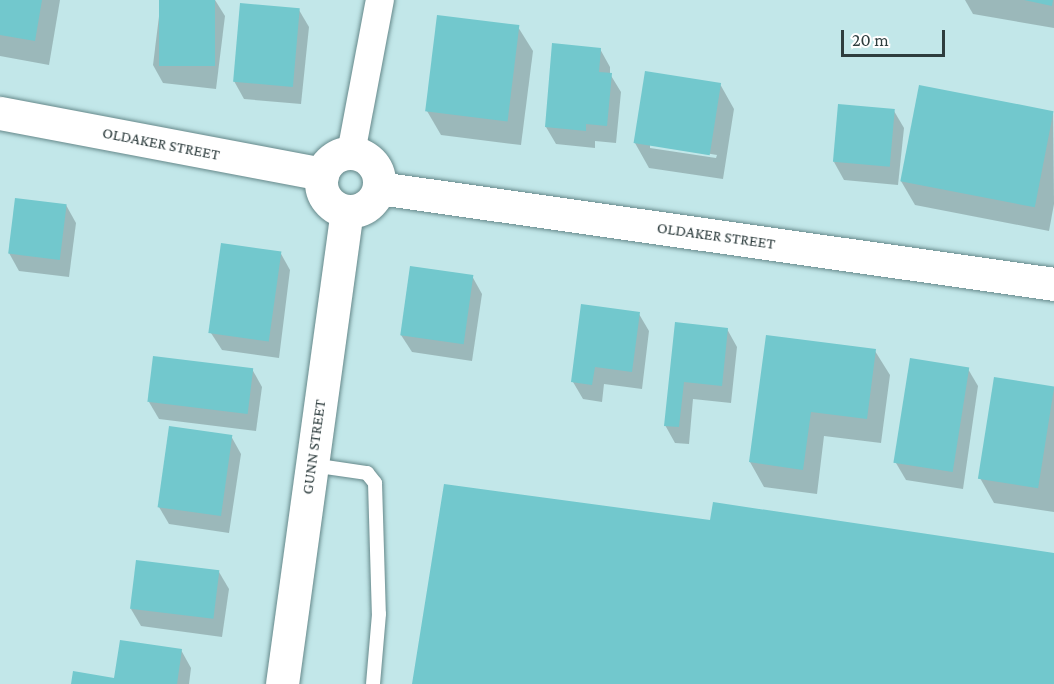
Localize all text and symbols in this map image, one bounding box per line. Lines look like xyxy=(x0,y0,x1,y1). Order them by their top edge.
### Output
scale bar xyxy=(844,18,948,56)
text: 20 m xyxy=(852,30,889,50)
street label: OLDAKER STREET xyxy=(101,123,221,165)
street label: OLDAKER STREET xyxy=(656,218,776,254)
street label: GUNN STREET xyxy=(298,398,330,496)

